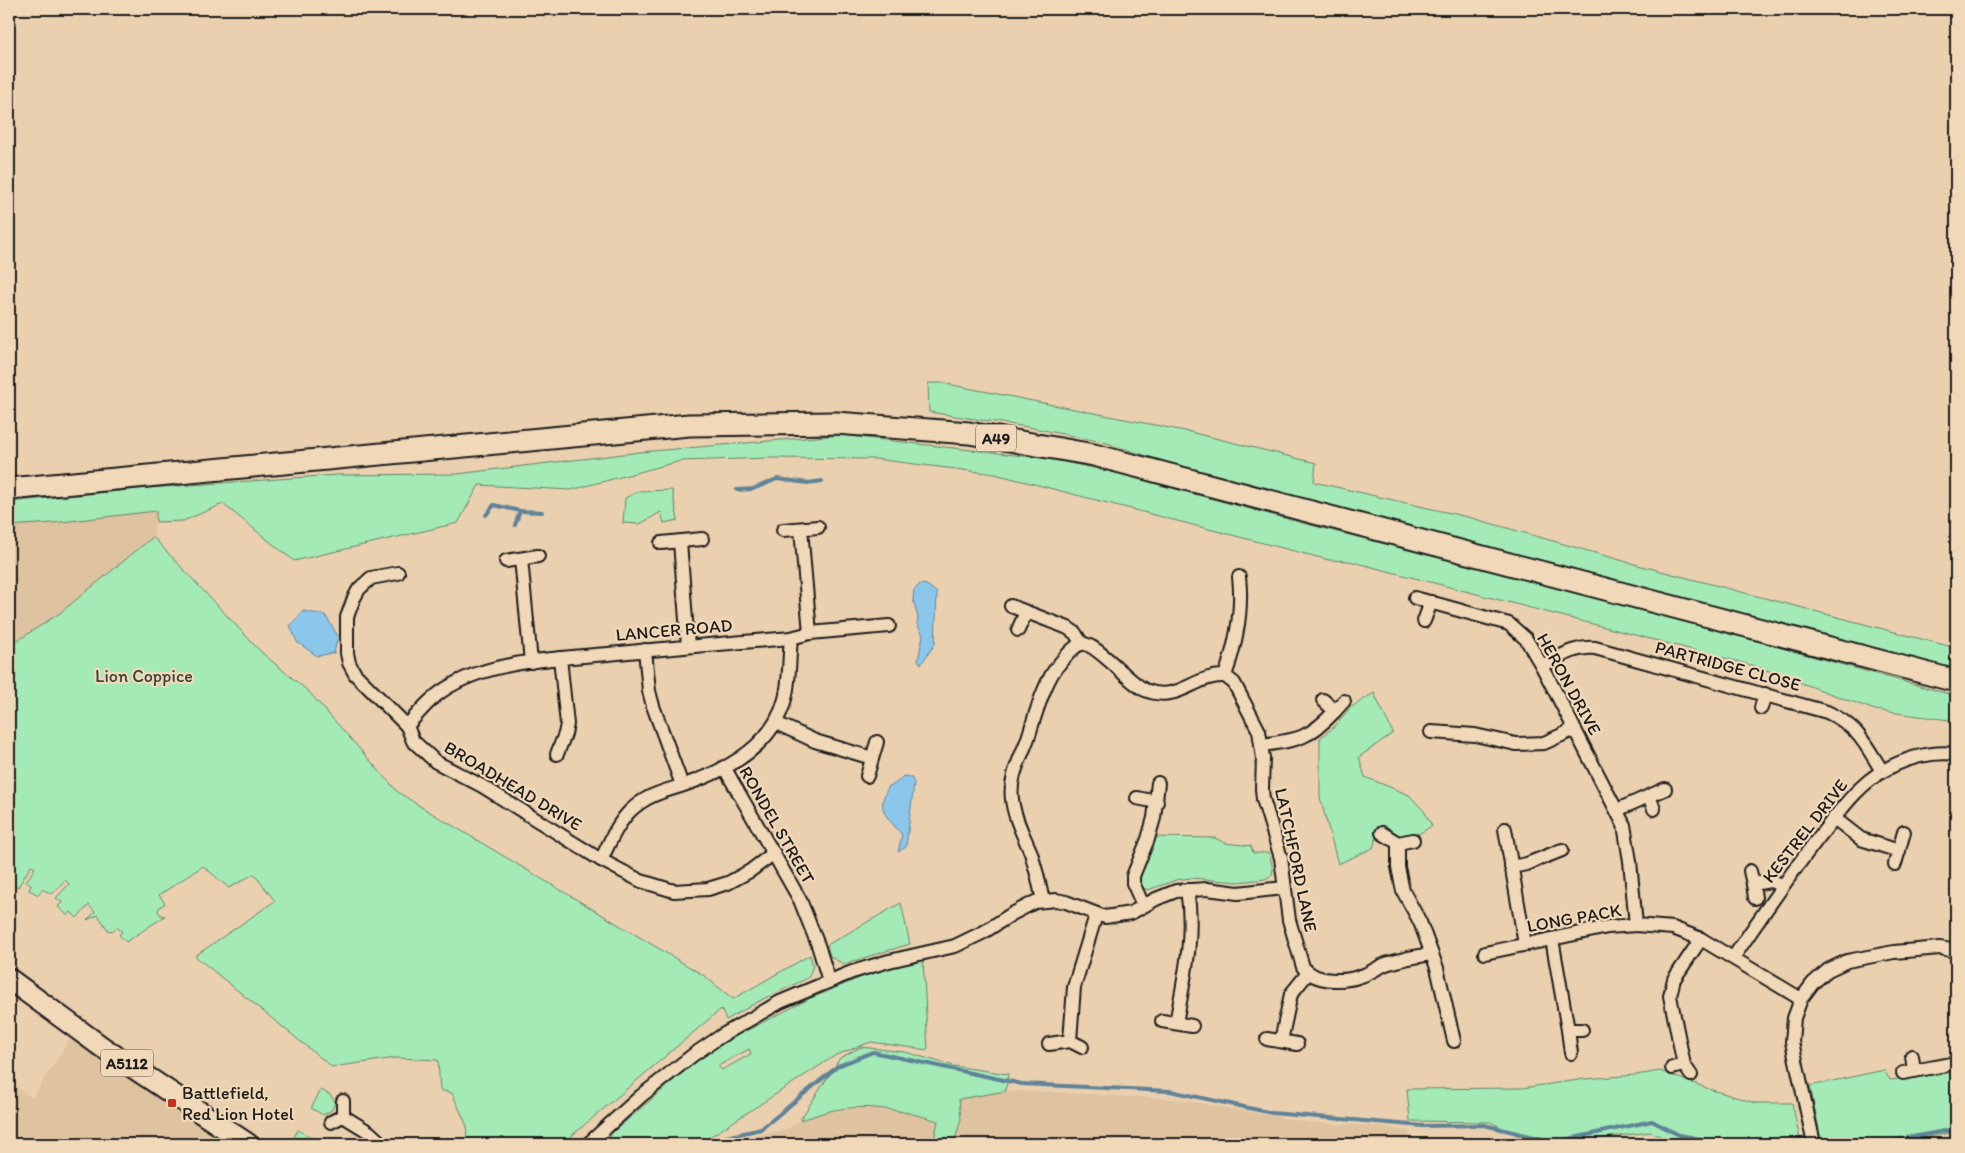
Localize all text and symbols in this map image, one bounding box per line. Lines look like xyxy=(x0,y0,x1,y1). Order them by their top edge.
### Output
road number: A49 xyxy=(976,424,1016,452)
street label: LANCER ROAD xyxy=(615,614,733,646)
street label: HERON DRIVE xyxy=(1532,629,1606,739)
street label: PARTRIDGE CLOSE xyxy=(1653,636,1803,696)
park label: Lion Coppice xyxy=(95,665,193,687)
street label: BROADHEAD DRIVE xyxy=(440,736,586,836)
street label: RONDEL STREET xyxy=(734,762,820,888)
street label: KESTREL DRIVE xyxy=(1758,775,1852,887)
street label: LATCHFORD LANE xyxy=(1270,786,1322,934)
street label: LONG PACK xyxy=(1525,899,1623,937)
road number: A5112 xyxy=(101,1050,153,1076)
place label: Battlefield, Red Lion Hotel xyxy=(182,1082,294,1125)
marker: Battlefield, Red Lion Hotel xyxy=(166,1097,178,1109)

